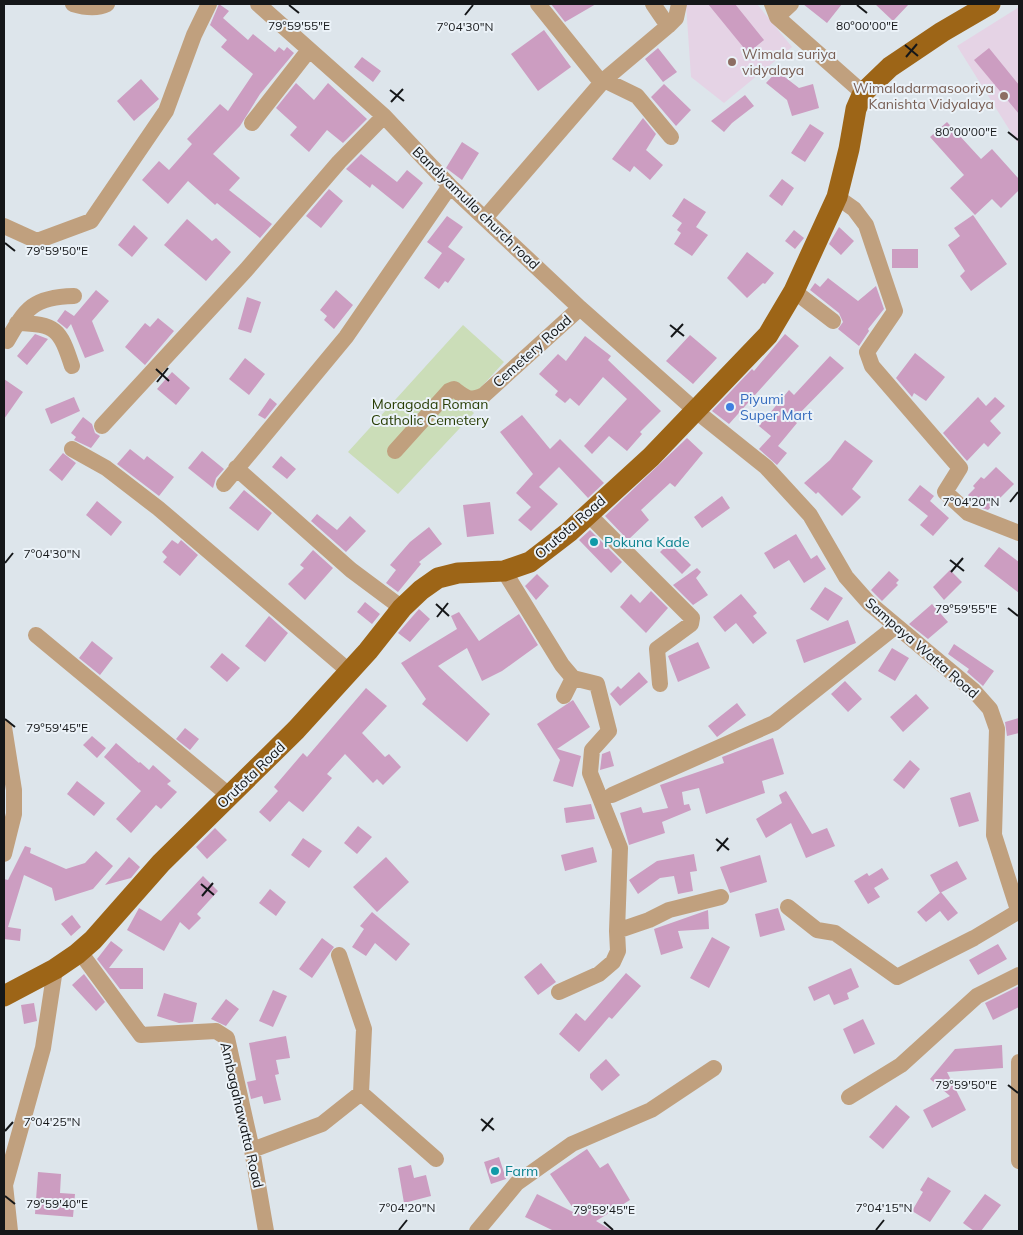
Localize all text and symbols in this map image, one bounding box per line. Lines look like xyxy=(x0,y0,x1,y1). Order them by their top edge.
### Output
text: 79°59'55"E xyxy=(268,18,330,33)
text: 80°00'00"E xyxy=(836,18,898,33)
text: 7°04'30"N xyxy=(437,19,493,34)
place label: Wimala suriya vidyalaya xyxy=(742,45,836,79)
marker: Wimala suriya vidyalaya xyxy=(726,56,738,68)
place label: Wimaladarmasooriya Kanishta Vidyalaya xyxy=(853,79,994,113)
marker: Wimaladarmasooriya Kanishta Vidyalaya xyxy=(998,90,1010,102)
text: 80°00'00"E xyxy=(935,124,997,139)
street label: Bandiyamulla church road xyxy=(409,143,543,273)
text: 79°59'50"E xyxy=(26,243,88,258)
street label: Cemetery Road xyxy=(489,311,575,391)
place label: Piyumi Super Mart xyxy=(740,390,812,424)
park label: Moragoda Roman Catholic Cemetery xyxy=(371,395,490,429)
marker: Piyumi Super Mart xyxy=(724,401,736,413)
street label: Orutota Road xyxy=(531,491,609,563)
text: 7°04'20"N xyxy=(943,494,999,509)
place label: Pokuna Kade xyxy=(604,533,690,551)
marker: Pokuna Kade xyxy=(588,536,600,548)
text: 7°04'30"N xyxy=(24,546,80,561)
street label: Sampaya Watta Road xyxy=(862,594,982,702)
text: 79°59'55"E xyxy=(935,601,997,616)
text: 79°59'45"E xyxy=(26,720,88,735)
street label: Orutota Road xyxy=(213,738,289,812)
street label: Ambagahawatta Road xyxy=(216,1040,268,1190)
text: 79°59'50"E xyxy=(935,1077,997,1092)
text: 7°04'25"N xyxy=(24,1114,80,1129)
place label: Farm xyxy=(505,1162,538,1180)
marker: Farm xyxy=(489,1165,501,1177)
text: 79°59'40"E xyxy=(26,1196,88,1211)
text: 7°04'20"N xyxy=(379,1200,435,1215)
text: 7°04'15"N xyxy=(856,1200,912,1215)
text: 79°59'45"E xyxy=(573,1202,635,1217)

